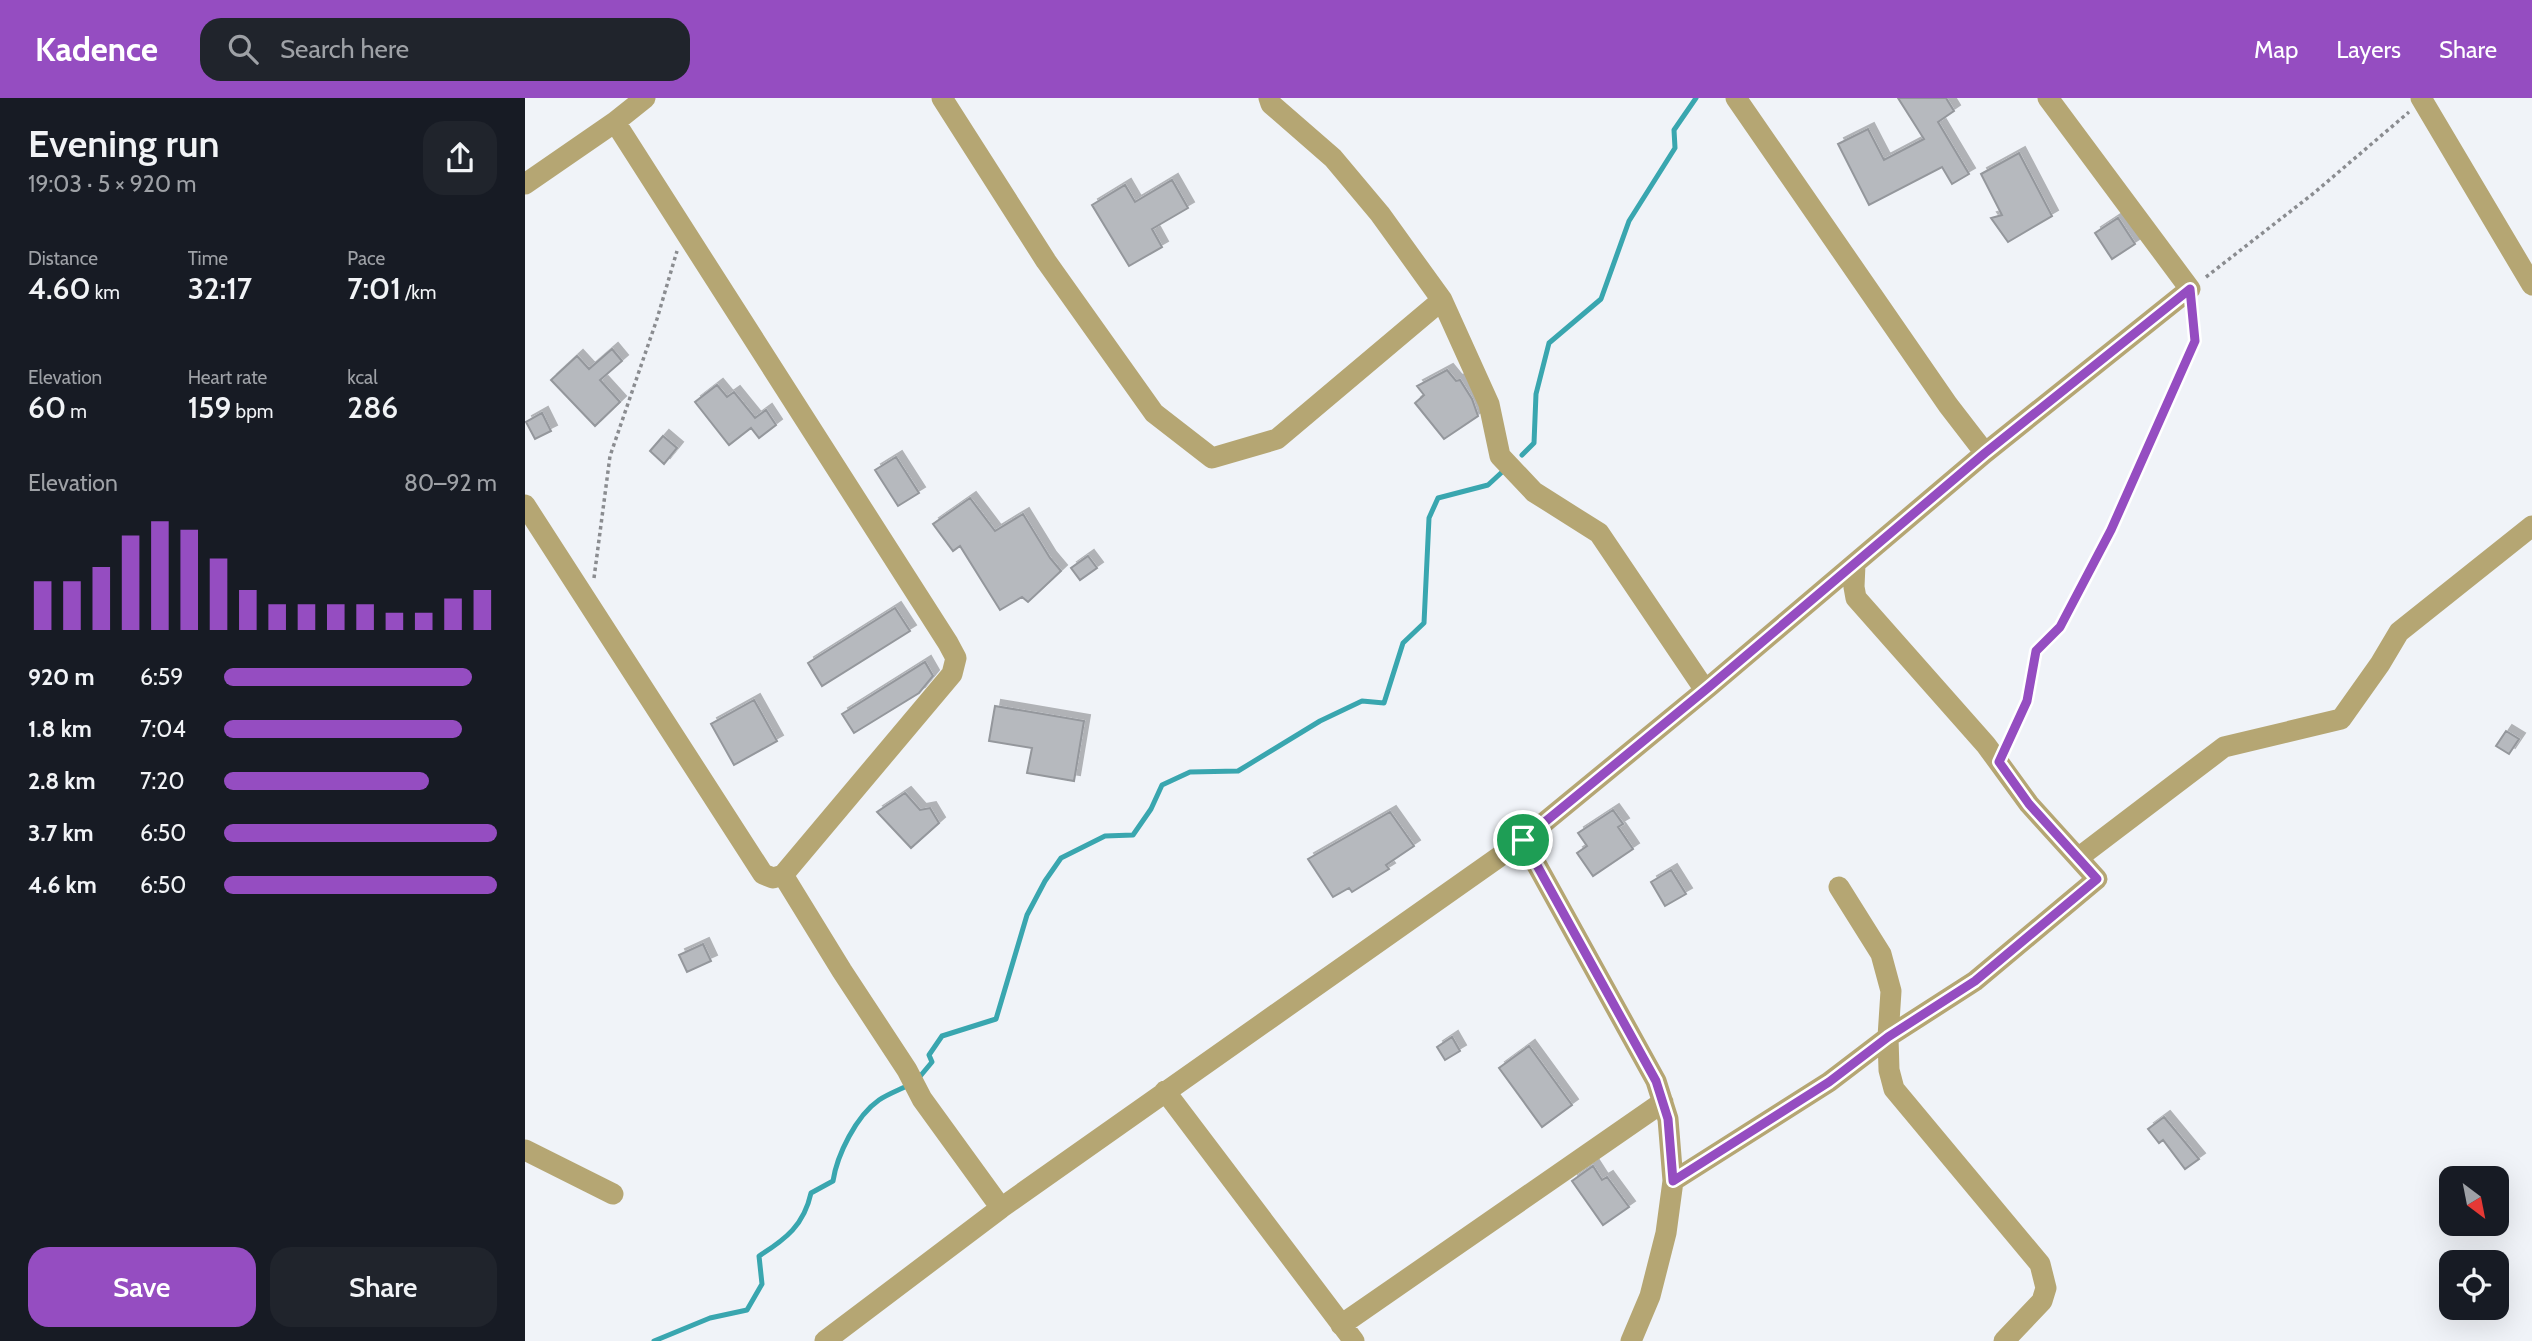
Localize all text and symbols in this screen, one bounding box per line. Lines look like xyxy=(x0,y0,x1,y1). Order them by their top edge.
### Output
search box xyxy=(200,18,690,81)
text: Kadence xyxy=(35,29,158,69)
icon: search xyxy=(224,30,262,68)
text: Search here xyxy=(280,33,409,65)
text: Map xyxy=(2254,35,2298,64)
text: Layers xyxy=(2336,35,2401,64)
text: Share xyxy=(2439,35,2497,64)
text: Evening run xyxy=(28,120,220,167)
button: share xyxy=(423,121,497,195)
text: 19:03 · 5 × 920 m xyxy=(28,170,196,198)
text: Distance xyxy=(28,247,98,270)
text: Time xyxy=(188,247,228,270)
text: Pace xyxy=(347,247,385,270)
text: 4.60 xyxy=(28,270,91,307)
text: 32:17 xyxy=(188,270,252,307)
text: 7:01 xyxy=(347,270,401,307)
text: km xyxy=(91,281,120,304)
text: /km xyxy=(401,281,436,304)
text: Elevation xyxy=(28,366,102,389)
text: Heart rate xyxy=(188,366,267,389)
text: kcal xyxy=(347,366,378,389)
text: 60 xyxy=(28,389,66,426)
text: 159 xyxy=(188,389,231,426)
text: 286 xyxy=(347,389,398,426)
text: m xyxy=(66,400,87,423)
text: bpm xyxy=(231,400,273,423)
text: Elevation xyxy=(28,469,118,497)
text: 80–92 m xyxy=(404,469,497,497)
text: 920 m xyxy=(28,663,95,691)
text: 6:59 xyxy=(140,663,183,691)
text: 1.8 km xyxy=(28,715,92,743)
text: 7:04 xyxy=(140,715,186,743)
text: 2.8 km xyxy=(28,767,95,795)
text: 7:20 xyxy=(140,767,184,795)
pin xyxy=(1493,810,1553,870)
text: 3.7 km xyxy=(28,819,94,847)
text: 6:50 xyxy=(140,819,186,847)
icon: arrive xyxy=(1504,821,1542,859)
text: 4.6 km xyxy=(28,871,97,899)
text: 6:50 xyxy=(140,871,186,899)
north arrow xyxy=(2439,1166,2509,1236)
map controls xyxy=(2439,1166,2509,1320)
button: Save xyxy=(28,1247,256,1327)
button: Share xyxy=(270,1247,497,1327)
button: locate xyxy=(2439,1250,2509,1320)

